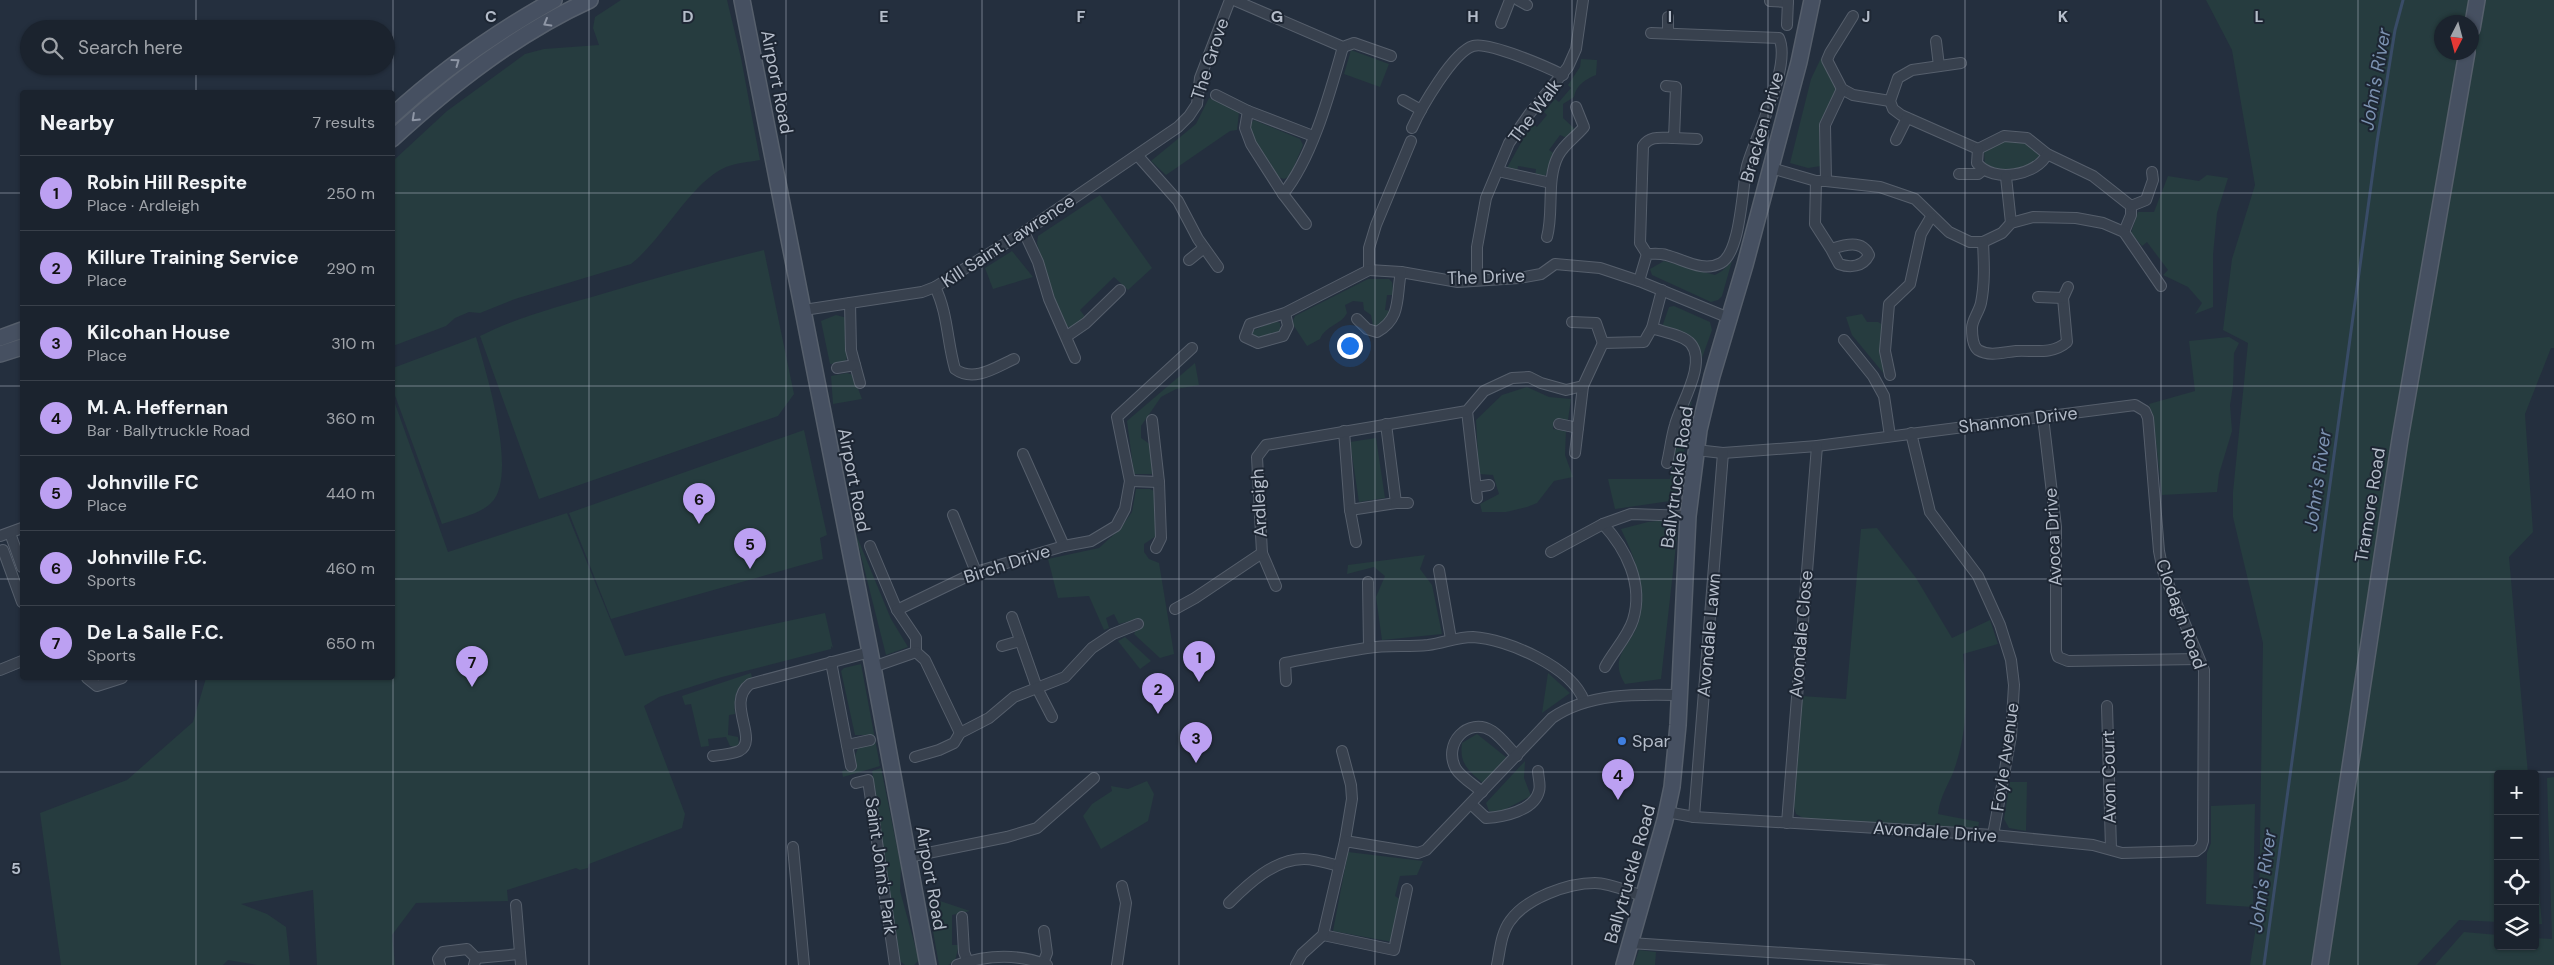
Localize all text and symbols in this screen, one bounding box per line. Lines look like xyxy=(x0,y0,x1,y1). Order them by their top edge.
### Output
text: C xyxy=(485,6,497,27)
text: D xyxy=(682,6,694,27)
text: E xyxy=(879,6,889,27)
text: F xyxy=(1077,6,1086,27)
text: G xyxy=(1271,6,1283,27)
text: H xyxy=(1467,6,1479,27)
text: I xyxy=(1668,6,1672,27)
text: J xyxy=(1862,6,1870,27)
text: K xyxy=(2058,6,2069,27)
text: L xyxy=(2255,6,2264,27)
street label: The Grove xyxy=(1185,15,1235,103)
north arrow xyxy=(2434,15,2479,60)
one-way arrow xyxy=(543,16,552,26)
search box xyxy=(20,20,395,75)
water label: John's River xyxy=(2354,25,2397,132)
street label: Airport Road xyxy=(755,28,799,136)
icon: search xyxy=(38,34,66,62)
text: Search here xyxy=(78,35,183,60)
one-way arrow xyxy=(450,59,460,68)
street label: Bracken Drive xyxy=(1735,69,1789,185)
street label: The Walk xyxy=(1503,74,1567,148)
text: Nearby xyxy=(40,109,114,137)
text: 7 results xyxy=(312,112,375,133)
one-way arrow xyxy=(412,112,421,121)
text: Robin Hill Respite xyxy=(87,170,247,195)
text: 1 xyxy=(53,183,59,204)
text: 250 m xyxy=(327,183,375,204)
street label: Kill Saint Lawrence xyxy=(937,189,1079,293)
text: Place · Ardleigh xyxy=(87,195,199,216)
text: Killure Training Service xyxy=(87,245,299,270)
text: 2 xyxy=(51,258,61,279)
text: 290 m xyxy=(326,258,375,279)
street label: The Drive xyxy=(1447,264,1525,290)
text: Place xyxy=(87,270,127,291)
text: Kilcohan House xyxy=(87,320,230,345)
text: 3 xyxy=(51,333,61,354)
text: 310 m xyxy=(331,333,375,354)
your location xyxy=(1337,333,1363,359)
text: Place xyxy=(87,345,127,366)
text: M. A. Heffernan xyxy=(87,395,228,420)
street label: Shannon Drive xyxy=(1957,401,2079,439)
street label: Ballytruckle Road xyxy=(1655,405,1699,549)
text: 4 xyxy=(51,408,61,429)
text: 360 m xyxy=(326,408,375,429)
text: Bar · Ballytruckle Road xyxy=(87,420,250,441)
street label: Airport Road xyxy=(832,426,876,534)
water label: John's River xyxy=(2298,426,2337,533)
street label: Tramore Road xyxy=(2349,446,2391,564)
street label: Ardleigh xyxy=(1245,468,1273,538)
text: Johnville FC xyxy=(87,470,199,495)
text: 5 xyxy=(51,483,61,504)
text: 440 m xyxy=(326,483,375,504)
pin: 6 xyxy=(683,483,715,524)
street label: Avoca Drive xyxy=(2038,487,2068,587)
text: Place xyxy=(87,495,127,516)
pin: 5 xyxy=(734,528,766,569)
street label: Birch Drive xyxy=(961,539,1053,589)
text: Johnville F.C. xyxy=(87,545,207,570)
street label: Clodagh Road xyxy=(2150,556,2212,672)
text: 6 xyxy=(51,558,61,579)
text: 460 m xyxy=(326,558,375,579)
street label: Avondale Close xyxy=(1783,569,1819,699)
text: Sports xyxy=(87,570,136,591)
street label: Avondale Lawn xyxy=(1692,572,1726,698)
text: De La Salle F.C. xyxy=(87,620,224,645)
text: 7 xyxy=(52,633,60,654)
text: 650 m xyxy=(326,633,375,654)
pin: 1 xyxy=(1183,641,1215,682)
text: Sports xyxy=(87,645,136,666)
pin: 7 xyxy=(456,646,488,687)
pin: 2 xyxy=(1142,673,1174,714)
street label: Foyle Avenue xyxy=(1986,701,2024,813)
pin: 3 xyxy=(1180,722,1212,763)
place label: Spar xyxy=(1632,729,1670,753)
street label: Avon Court xyxy=(2096,730,2122,824)
marker: Spar xyxy=(1616,735,1628,747)
pin: 4 xyxy=(1602,759,1634,800)
map controls xyxy=(2494,770,2539,950)
button: + xyxy=(2494,770,2539,815)
street label: Saint John's Park xyxy=(859,796,903,936)
street label: Ballytruckle Road xyxy=(1599,802,1661,946)
button: − xyxy=(2494,815,2539,860)
street label: Avondale Drive xyxy=(1872,816,1998,848)
street label: Airport Road xyxy=(910,824,952,932)
water label: John's River xyxy=(2243,827,2282,934)
text: 5 xyxy=(11,858,21,879)
button: locate xyxy=(2494,860,2539,905)
button: layers xyxy=(2494,905,2539,950)

